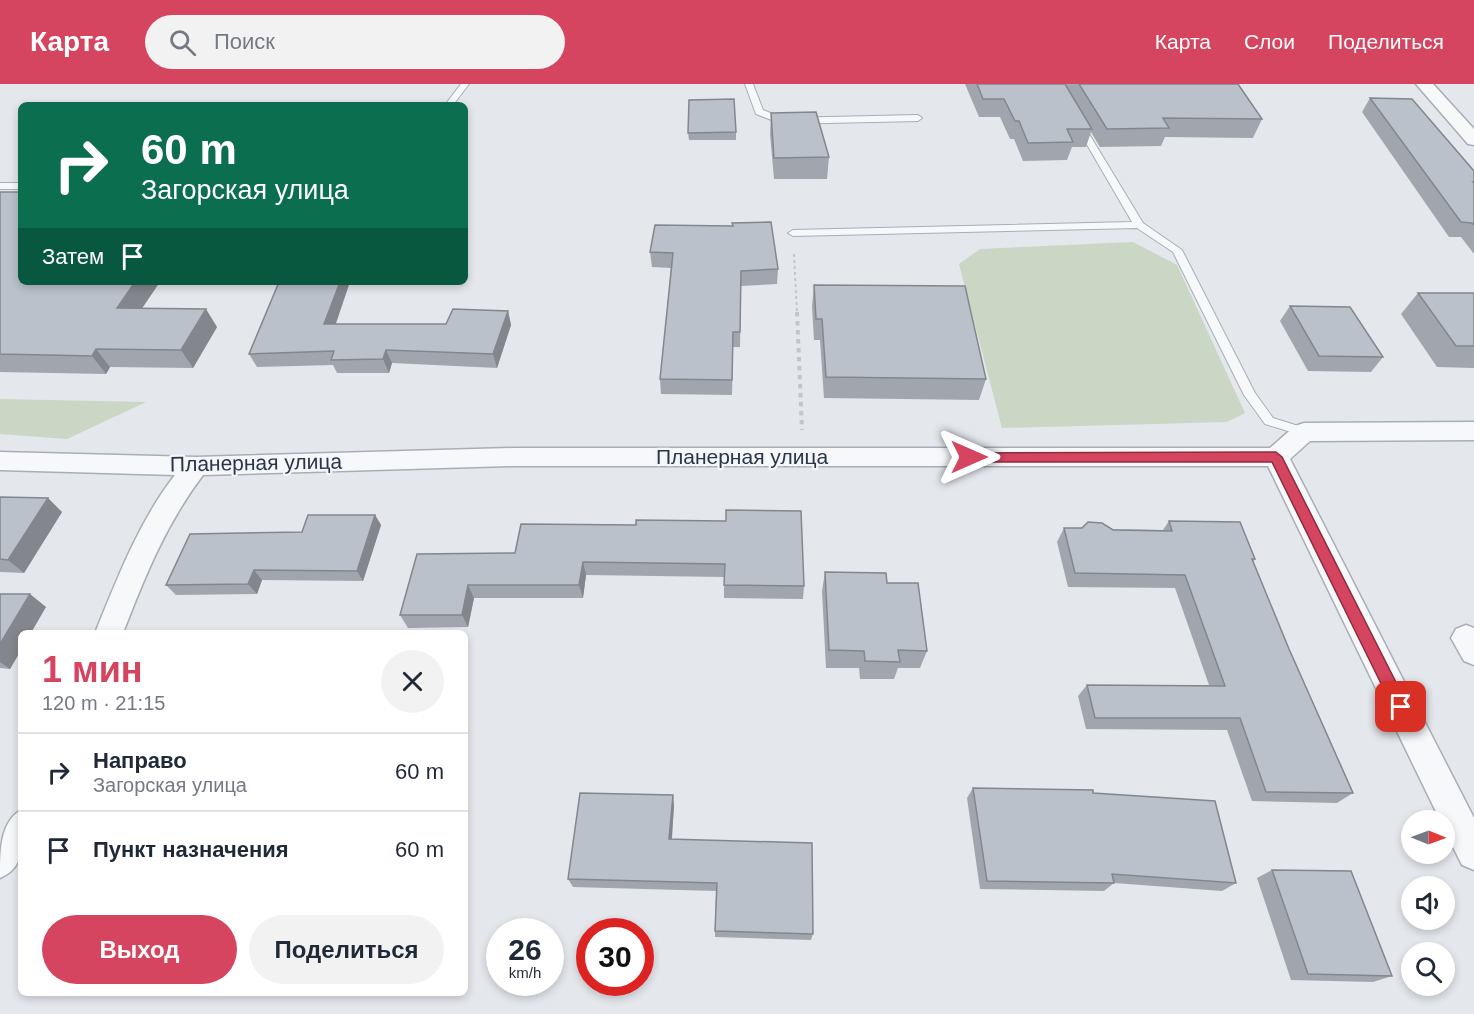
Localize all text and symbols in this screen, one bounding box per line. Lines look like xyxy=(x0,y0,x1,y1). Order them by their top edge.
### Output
search box xyxy=(145,15,565,69)
text: Карта xyxy=(30,26,109,57)
icon: search xyxy=(166,26,199,59)
text: Поиск xyxy=(214,29,275,54)
text: Карта xyxy=(1155,30,1211,53)
text: Слои xyxy=(1244,30,1295,53)
text: Поделиться xyxy=(1328,30,1444,53)
icon: right xyxy=(42,126,120,204)
text: 60 m xyxy=(141,126,237,173)
text: Загорская улица xyxy=(141,175,349,205)
icon: arrive xyxy=(116,240,149,273)
text: Затем xyxy=(42,244,104,269)
position arrow xyxy=(937,425,1001,489)
street label: Планерная улица xyxy=(656,445,828,468)
street label: Планерная улица xyxy=(170,449,343,476)
text: 1 мин xyxy=(42,649,143,690)
button: close xyxy=(381,650,444,713)
pin xyxy=(1375,681,1426,732)
icon: arrive xyxy=(1384,690,1417,723)
text: 120 m · 21:15 xyxy=(42,692,165,714)
text: Направо xyxy=(93,748,187,773)
icon: right xyxy=(42,756,75,789)
text: 60 m xyxy=(395,759,444,784)
text: Загорская улица xyxy=(93,774,247,796)
north arrow xyxy=(1401,810,1455,864)
map controls xyxy=(1401,810,1455,996)
icon: arrive xyxy=(42,834,75,867)
text: Пункт назначения xyxy=(93,837,289,862)
text: 60 m xyxy=(395,837,444,862)
button: sound xyxy=(1401,876,1455,930)
button: Выход xyxy=(42,915,237,984)
button: Поделиться xyxy=(249,915,444,984)
speed limit sign: 30 xyxy=(576,918,654,996)
text: 26 xyxy=(508,933,542,966)
button: search xyxy=(1401,942,1455,996)
text: km/h xyxy=(509,964,541,981)

